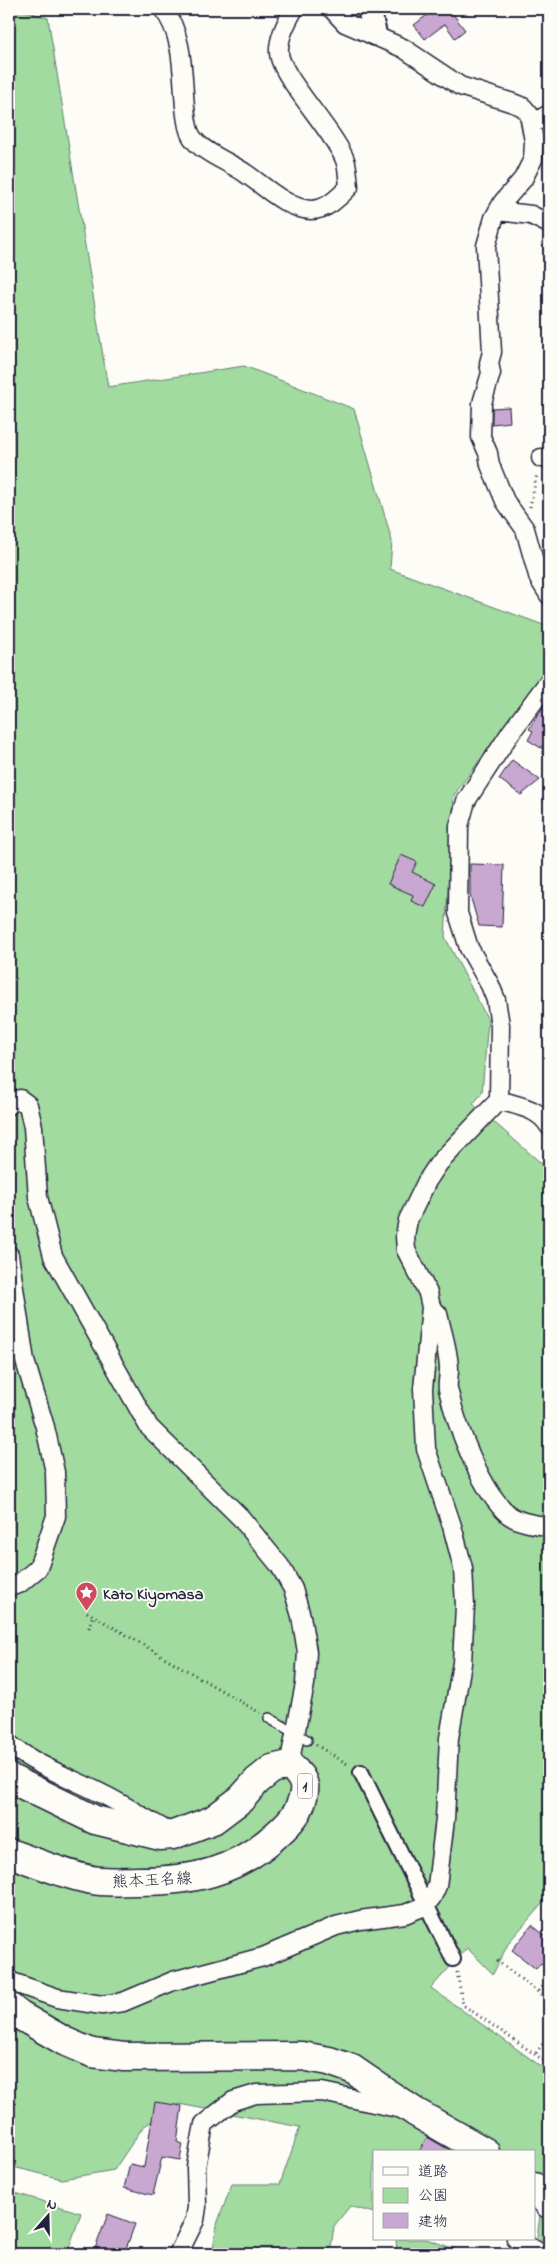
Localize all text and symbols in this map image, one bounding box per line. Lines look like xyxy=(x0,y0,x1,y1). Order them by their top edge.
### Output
place icon: Kato Kiyomasa xyxy=(75,1581,99,1612)
place label: Kato Kiyomasa xyxy=(103,1583,204,1608)
road number: 1 xyxy=(298,1774,312,1798)
street label: 熊本玉名線 xyxy=(112,1867,193,1895)
legend xyxy=(373,2150,536,2240)
text: 道路 xyxy=(418,2161,448,2183)
text: 公園 xyxy=(418,2185,448,2207)
north arrow xyxy=(22,2190,72,2240)
text: N xyxy=(44,2194,60,2217)
text: 建物 xyxy=(418,2211,448,2233)

